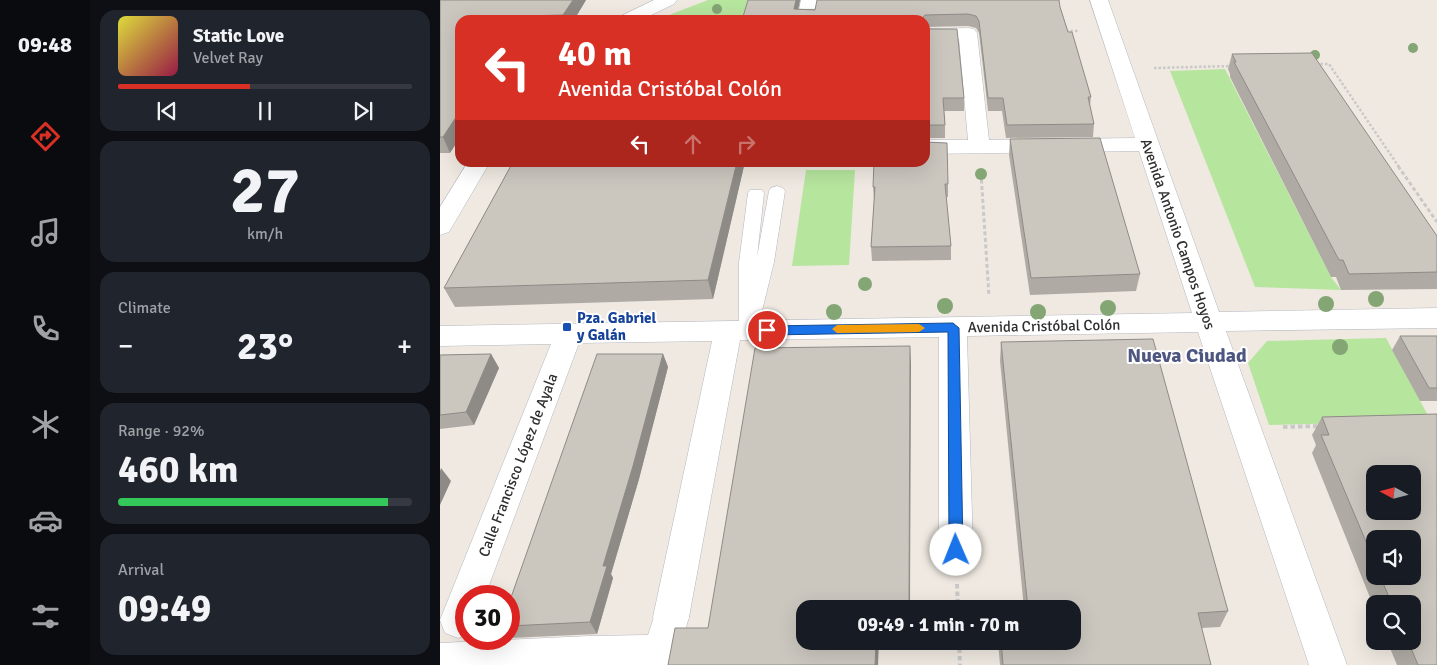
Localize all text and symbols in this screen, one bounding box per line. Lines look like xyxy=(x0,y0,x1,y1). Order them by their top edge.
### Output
text: Static Love xyxy=(193,24,284,48)
text: 09:48 xyxy=(18,31,72,58)
text: 40 m xyxy=(558,32,632,75)
icon: left xyxy=(475,35,540,100)
text: Velvet Ray xyxy=(193,48,263,68)
text: Avenida Cristóbal Colón xyxy=(558,75,782,102)
icon: previous xyxy=(153,97,181,125)
icon: pause xyxy=(251,97,279,125)
icon: next xyxy=(349,97,377,125)
icon: directions xyxy=(28,119,63,154)
icon: left xyxy=(626,130,654,158)
icon: ahead xyxy=(679,130,707,158)
icon: right xyxy=(732,130,760,158)
street label: Avenida Antonio Campos Hoyos xyxy=(1137,136,1219,332)
text: 27 xyxy=(230,151,300,231)
icon: music xyxy=(28,215,63,250)
text: km/h xyxy=(247,224,283,244)
text: Climate xyxy=(118,298,171,318)
place label: Pza. Gabriel y Galán xyxy=(576,309,657,344)
pin xyxy=(746,309,788,351)
icon: phone xyxy=(28,311,63,346)
icon: arrive xyxy=(753,316,781,344)
street label: Avenida Cristóbal Colón xyxy=(967,316,1121,336)
marker: Pza. Gabriel y Galán xyxy=(561,321,573,333)
text: 23° xyxy=(237,323,293,370)
text: − xyxy=(118,329,133,363)
text: + xyxy=(397,329,412,363)
district label: Nueva Ciudad xyxy=(1127,343,1247,368)
street label: Calle Francisco López de Ayala xyxy=(475,371,561,559)
icon: climate xyxy=(28,407,63,442)
text: Range · 92% xyxy=(118,421,204,441)
text: 460 km xyxy=(118,446,239,493)
north arrow xyxy=(1366,465,1421,520)
map controls xyxy=(1366,465,1421,650)
icon: car xyxy=(28,503,63,538)
position arrow xyxy=(929,523,981,575)
button: sound xyxy=(1366,530,1421,585)
text: Arrival xyxy=(118,560,164,580)
text: 09:49 xyxy=(118,585,211,632)
speed limit sign: 30 xyxy=(455,585,520,650)
button: search xyxy=(1366,595,1421,650)
icon: filters xyxy=(28,599,63,634)
text: 09:49 · 1 min · 70 m xyxy=(858,613,1019,637)

